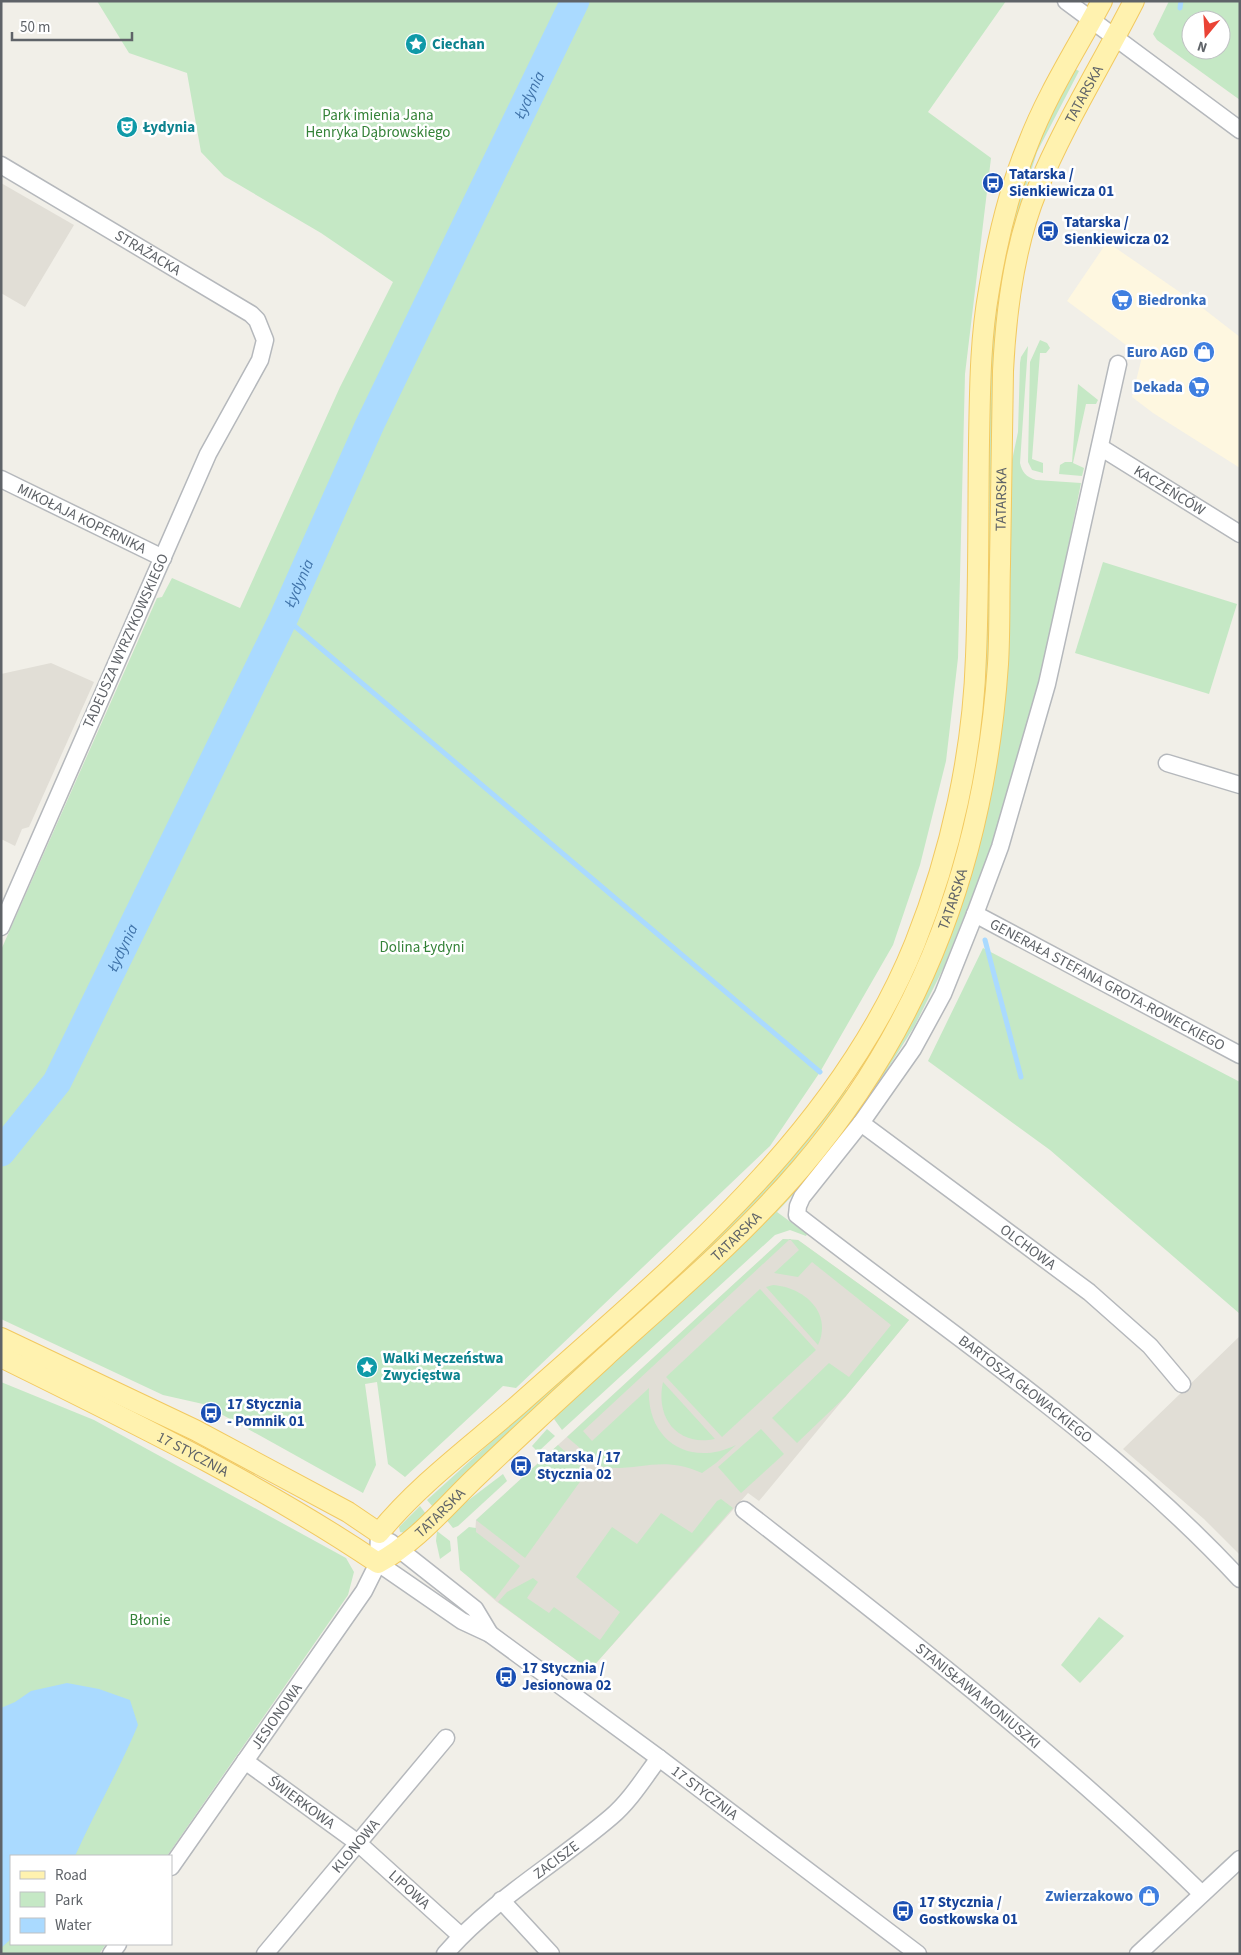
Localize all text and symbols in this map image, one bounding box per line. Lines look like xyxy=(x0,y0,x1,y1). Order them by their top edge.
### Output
scale bar xyxy=(12,10,132,42)
north arrow xyxy=(1181,10,1231,60)
text: 50 m xyxy=(20,17,50,38)
place icon: Ciechan xyxy=(404,32,428,56)
place label: Ciechan xyxy=(432,34,485,55)
text: N xyxy=(1195,35,1210,57)
street label: TATARSKA xyxy=(1060,61,1109,127)
water label: Łydynia xyxy=(508,67,551,123)
park label: Park imienia Jana Henryka Dąbrowskiego xyxy=(305,105,451,143)
theatre icon: Łydynia xyxy=(115,115,139,139)
place label: Łydynia xyxy=(142,117,195,138)
place label: Tatarska / Sienkiewicza 01 xyxy=(1009,164,1114,202)
bus stop icon: Tatarska / Sienkiewicza 01 xyxy=(981,171,1005,195)
place label: Tatarska / Sienkiewicza 02 xyxy=(1064,212,1169,250)
bus stop icon: Tatarska / Sienkiewicza 02 xyxy=(1036,219,1060,243)
street label: STRAŻACKA xyxy=(111,225,186,281)
supermarket icon: Biedronka xyxy=(1110,288,1134,312)
place label: Biedronka xyxy=(1138,290,1206,311)
shop icon: Euro AGD xyxy=(1192,340,1216,364)
place label: Euro AGD xyxy=(1127,342,1188,363)
supermarket icon: Dekada xyxy=(1187,375,1211,399)
place label: Dekada xyxy=(1133,377,1183,398)
street label: KACZEŃCÓW xyxy=(1130,460,1210,521)
street label: TATARSKA xyxy=(990,467,1012,531)
street label: MIKOŁAJA KOPERNIKA xyxy=(14,478,151,559)
street label: TADEUSZA WYRZYKOWSKIEGO xyxy=(78,550,174,732)
water label: Łydynia xyxy=(278,555,320,612)
street label: TATARSKA xyxy=(933,865,973,933)
street label: GENERAŁA STEFANA GROTA-ROWECKIEGO xyxy=(986,913,1229,1056)
water label: Łydynia xyxy=(101,920,144,976)
park label: Dolina Łydyni xyxy=(380,937,464,958)
street label: TATARSKA xyxy=(706,1206,767,1266)
street label: OLCHOWA xyxy=(996,1219,1061,1275)
street label: BARTOSZA GŁOWACKIEGO xyxy=(954,1330,1097,1448)
place label: Walki Męczeństwa Zwycięstwa xyxy=(383,1348,503,1386)
place icon: Walki Męczeństwa Zwycięstwa xyxy=(355,1355,379,1379)
place label: 17 Stycznia - Pomnik 01 xyxy=(227,1394,305,1432)
bus stop icon: 17 Stycznia - Pomnik 01 xyxy=(199,1401,223,1425)
street label: 17 STYCZNIA xyxy=(153,1426,233,1482)
place label: Tatarska / 17 Stycznia 02 xyxy=(537,1447,621,1485)
bus stop icon: Tatarska / 17 Stycznia 02 xyxy=(509,1454,533,1478)
street label: TATARSKA xyxy=(410,1482,471,1543)
park label: Błonie xyxy=(130,1610,170,1631)
street label: STANISŁAWA MONIUSZKI xyxy=(911,1638,1045,1754)
place label: 17 Stycznia / Jesionowa 02 xyxy=(522,1658,612,1696)
bus stop icon: 17 Stycznia / Jesionowa 02 xyxy=(494,1665,518,1689)
street label: JESIONOWA xyxy=(246,1678,307,1754)
street label: 17 STYCZNIA xyxy=(667,1761,743,1825)
street label: ŚWIERKOWA xyxy=(264,1771,340,1834)
street label: KLONOWA xyxy=(327,1814,385,1878)
street label: ZACISZE xyxy=(529,1836,584,1884)
legend xyxy=(10,1855,172,1945)
text: Road xyxy=(55,1865,87,1886)
street label: LIPOWA xyxy=(384,1865,436,1914)
shop icon: Zwierzakowo xyxy=(1137,1884,1161,1908)
place label: Zwierzakowo xyxy=(1045,1886,1133,1907)
text: Park xyxy=(55,1890,84,1911)
place label: 17 Stycznia / Gostkowska 01 xyxy=(919,1892,1018,1930)
bus stop icon: 17 Stycznia / Gostkowska 01 xyxy=(891,1899,915,1923)
text: Water xyxy=(55,1915,92,1936)

